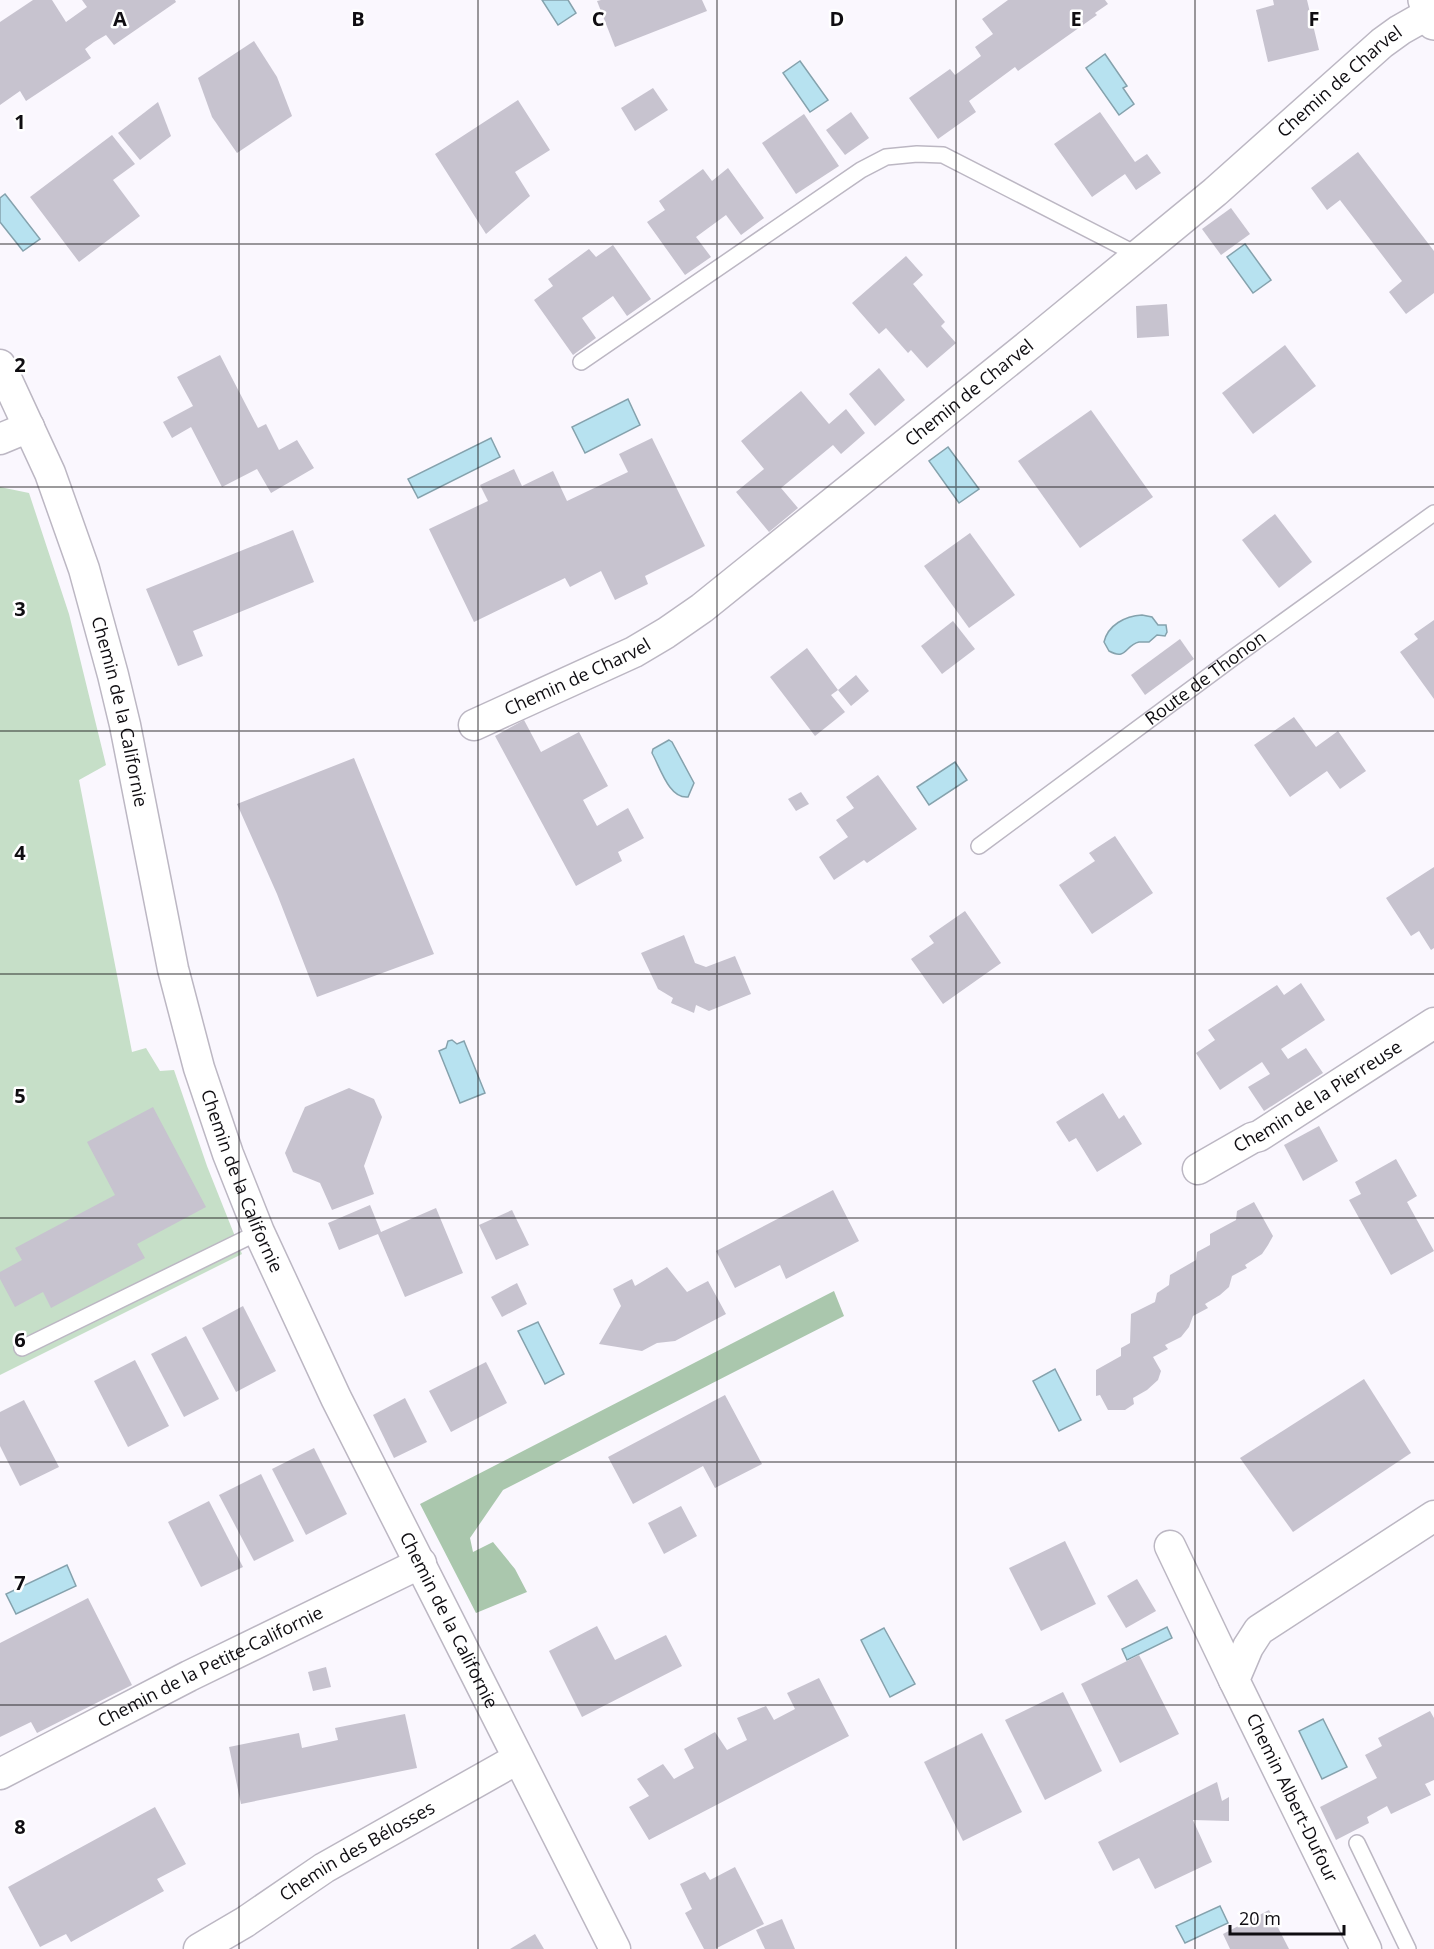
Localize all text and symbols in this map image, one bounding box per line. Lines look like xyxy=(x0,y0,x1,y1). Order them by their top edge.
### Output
text: A xyxy=(113,5,127,32)
text: B xyxy=(351,5,365,32)
text: C xyxy=(592,5,605,32)
text: D xyxy=(830,5,844,32)
text: E xyxy=(1070,5,1082,32)
text: F xyxy=(1309,5,1319,32)
street label: Chemin de Charvel xyxy=(1271,19,1406,142)
text: 1 xyxy=(14,108,26,135)
street label: Chemin de Charvel xyxy=(899,333,1038,451)
text: 2 xyxy=(14,351,26,378)
text: 3 xyxy=(14,595,26,622)
street label: Chemin de la Californie xyxy=(87,613,154,809)
street label: Route de Thonon xyxy=(1140,625,1270,730)
street label: Chemin de Charvel xyxy=(500,632,655,721)
text: 4 xyxy=(14,839,26,866)
street label: Chemin de la Pierreuse xyxy=(1229,1034,1406,1157)
text: 5 xyxy=(14,1082,26,1109)
street label: Chemin de la Californie xyxy=(196,1086,289,1276)
text: 6 xyxy=(14,1326,26,1353)
street label: Chemin de la Californie xyxy=(395,1527,504,1712)
text: 7 xyxy=(14,1569,26,1596)
street label: Chemin de la Petite-Californie xyxy=(93,1600,327,1732)
street label: Chemin Albert-Dufour xyxy=(1241,1709,1345,1887)
street label: Chemin des Bélosses xyxy=(274,1795,439,1906)
text: 8 xyxy=(14,1813,26,1840)
scale bar xyxy=(1230,1898,1344,1936)
text: 20 m xyxy=(1239,1906,1281,1930)

